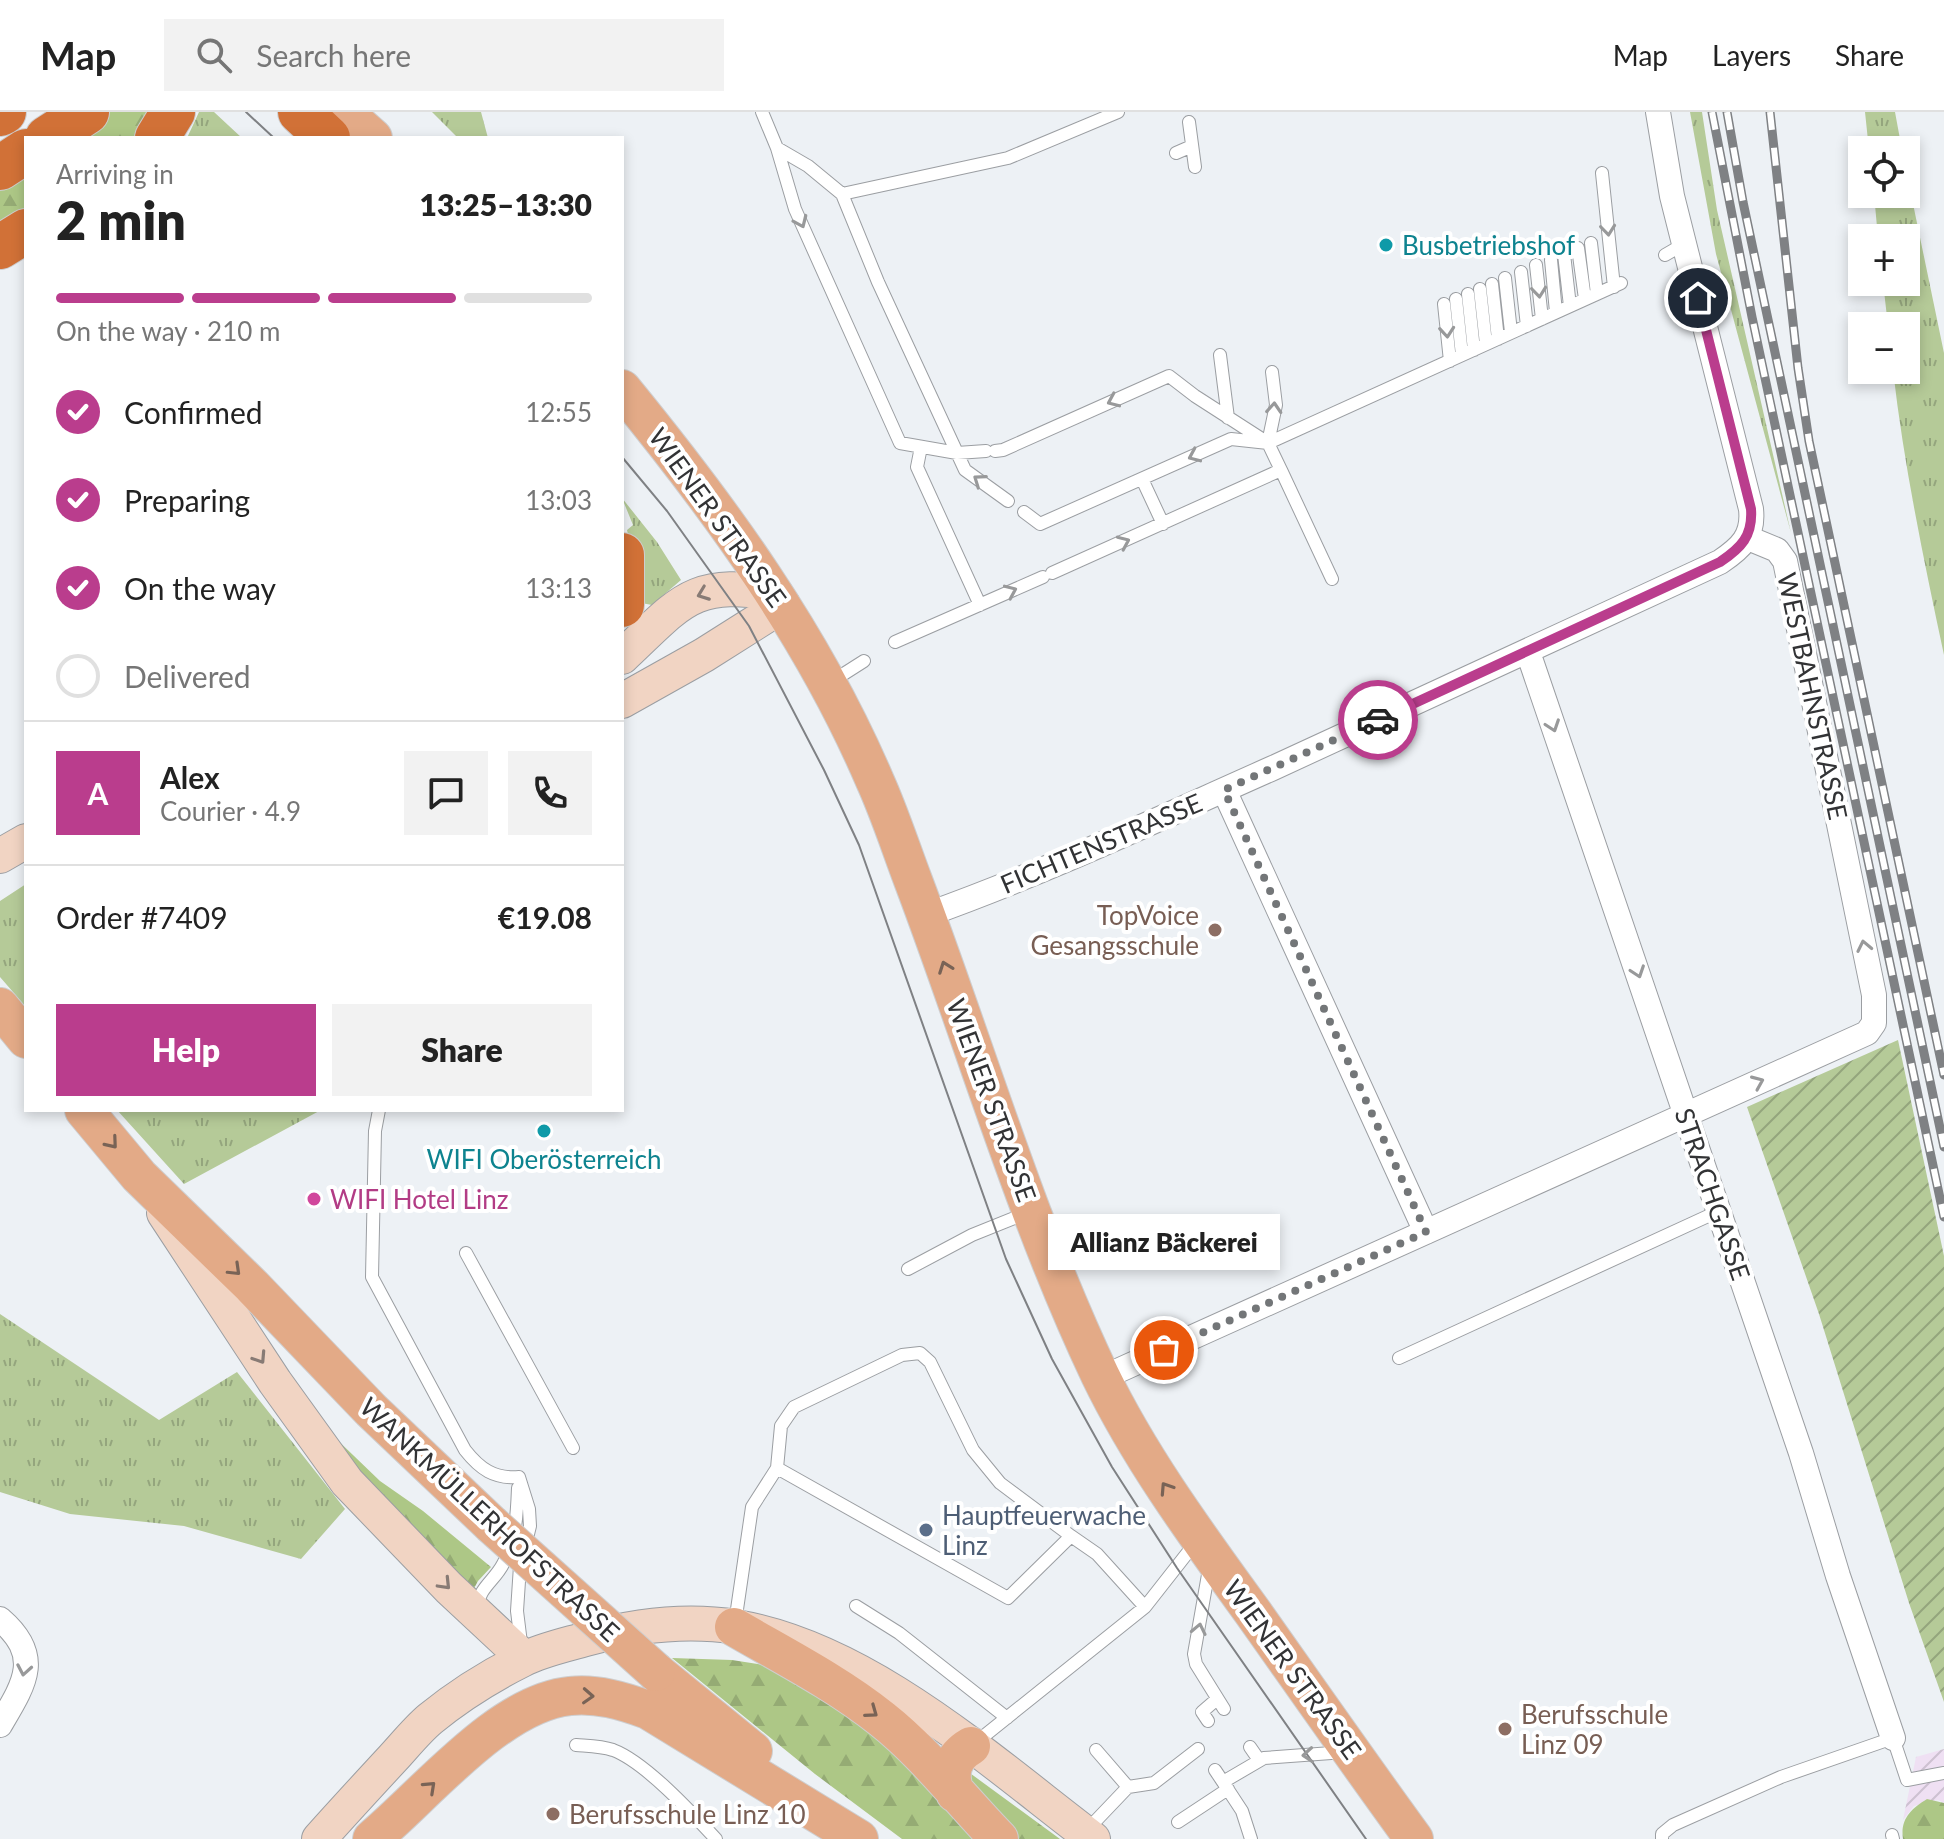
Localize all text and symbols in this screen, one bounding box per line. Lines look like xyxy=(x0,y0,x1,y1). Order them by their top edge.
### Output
search box xyxy=(164,19,724,91)
text: Map xyxy=(40,32,116,78)
icon: search xyxy=(192,33,236,77)
text: Search here xyxy=(256,37,411,73)
text: Map xyxy=(1613,38,1668,72)
text: Layers xyxy=(1712,38,1791,72)
text: Share xyxy=(1835,38,1904,72)
map controls xyxy=(1848,136,1920,384)
button: locate xyxy=(1848,136,1920,208)
text: Arriving in xyxy=(56,158,174,190)
text: 13:25–13:30 xyxy=(419,186,592,222)
text: 2 min xyxy=(56,189,186,251)
one-way arrow xyxy=(792,214,808,228)
one-way arrow xyxy=(1599,224,1616,237)
button: + xyxy=(1848,224,1920,296)
place label: Busbetriebshof xyxy=(1402,229,1575,261)
marker: Busbetriebshof xyxy=(1377,236,1395,254)
pin xyxy=(1664,264,1732,332)
icon: home xyxy=(1676,276,1720,320)
one-way arrow xyxy=(1531,286,1548,299)
button: − xyxy=(1848,312,1920,384)
text: On the way · 210 m xyxy=(56,315,280,347)
one-way arrow xyxy=(1438,326,1455,339)
icon: check xyxy=(56,390,100,434)
one-way arrow xyxy=(1107,391,1121,407)
text: Confirmed xyxy=(124,394,263,430)
text: 12:55 xyxy=(525,396,592,428)
one-way arrow xyxy=(1265,401,1282,414)
street label: WIENER STRASSE xyxy=(642,421,794,613)
one-way arrow xyxy=(1188,446,1202,462)
one-way arrow xyxy=(973,475,988,490)
icon: check xyxy=(56,478,100,522)
text: Preparing xyxy=(124,482,250,518)
text: 13:03 xyxy=(525,484,592,516)
one-way arrow xyxy=(1116,535,1130,551)
icon: check xyxy=(56,566,100,610)
text: On the way xyxy=(124,570,276,606)
street label: WESTBAHNSTRASSE xyxy=(1771,570,1855,822)
text: 13:13 xyxy=(525,572,592,604)
one-way arrow xyxy=(697,584,711,601)
one-way arrow xyxy=(1003,584,1017,600)
text: Delivered xyxy=(124,658,251,694)
courier xyxy=(1338,680,1418,760)
icon: car xyxy=(1356,698,1400,742)
one-way arrow xyxy=(1544,718,1560,732)
button: chat xyxy=(404,751,488,835)
button: phone xyxy=(508,751,592,835)
text: Alex xyxy=(160,759,220,795)
text: A xyxy=(88,775,108,811)
street label: FICHTENSTRASSE xyxy=(995,786,1207,900)
text: Courier · 4.9 xyxy=(160,795,301,827)
text: Order #7409 xyxy=(56,899,228,935)
text: €19.08 xyxy=(498,899,592,935)
place label: TopVoice Gesangsschule xyxy=(1030,899,1199,961)
marker: TopVoice Gesangsschule xyxy=(1206,921,1224,939)
one-way arrow xyxy=(1857,939,1874,953)
one-way arrow xyxy=(938,961,954,975)
one-way arrow xyxy=(1628,964,1644,978)
street label: WIENER STRASSE xyxy=(940,994,1044,1206)
button: Help xyxy=(56,1004,316,1096)
button: Share xyxy=(332,1004,592,1096)
one-way arrow xyxy=(1750,1076,1764,1092)
street label: STRACHGASSE xyxy=(1669,1104,1757,1284)
marker: WIFI Oberösterreich xyxy=(535,1122,553,1140)
one-way arrow xyxy=(102,1134,117,1148)
place label: WIFI Oberösterreich xyxy=(427,1143,661,1175)
place label: WIFI Hotel Linz xyxy=(330,1183,508,1215)
marker: WIFI Hotel Linz xyxy=(305,1190,323,1208)
callout: Allianz Bäckerei xyxy=(1048,1214,1280,1270)
text: Allianz Bäckerei xyxy=(1070,1226,1258,1258)
one-way arrow xyxy=(226,1261,240,1275)
pin xyxy=(1130,1316,1198,1384)
icon: bag xyxy=(1142,1328,1186,1372)
one-way arrow xyxy=(250,1349,265,1363)
street label: WANKMÜLLERHOFSTRASSE xyxy=(354,1390,626,1648)
one-way arrow xyxy=(1161,1482,1176,1497)
place label: Hauptfeuerwache Linz xyxy=(942,1499,1146,1561)
marker: Hauptfeuerwache Linz xyxy=(917,1521,935,1539)
street label: WIENER STRASSE xyxy=(1217,1573,1369,1765)
one-way arrow xyxy=(436,1575,450,1589)
one-way arrow xyxy=(1190,1623,1207,1637)
one-way arrow xyxy=(16,1663,33,1676)
one-way arrow xyxy=(582,1688,595,1705)
place label: Berufsschule Linz 09 xyxy=(1521,1698,1668,1760)
one-way arrow xyxy=(863,1703,878,1717)
marker: Berufsschule Linz 09 xyxy=(1496,1720,1514,1738)
one-way arrow xyxy=(1301,1746,1314,1763)
one-way arrow xyxy=(421,1783,436,1797)
place label: Berufsschule Linz 10 xyxy=(569,1798,806,1830)
marker: Berufsschule Linz 10 xyxy=(544,1805,562,1823)

